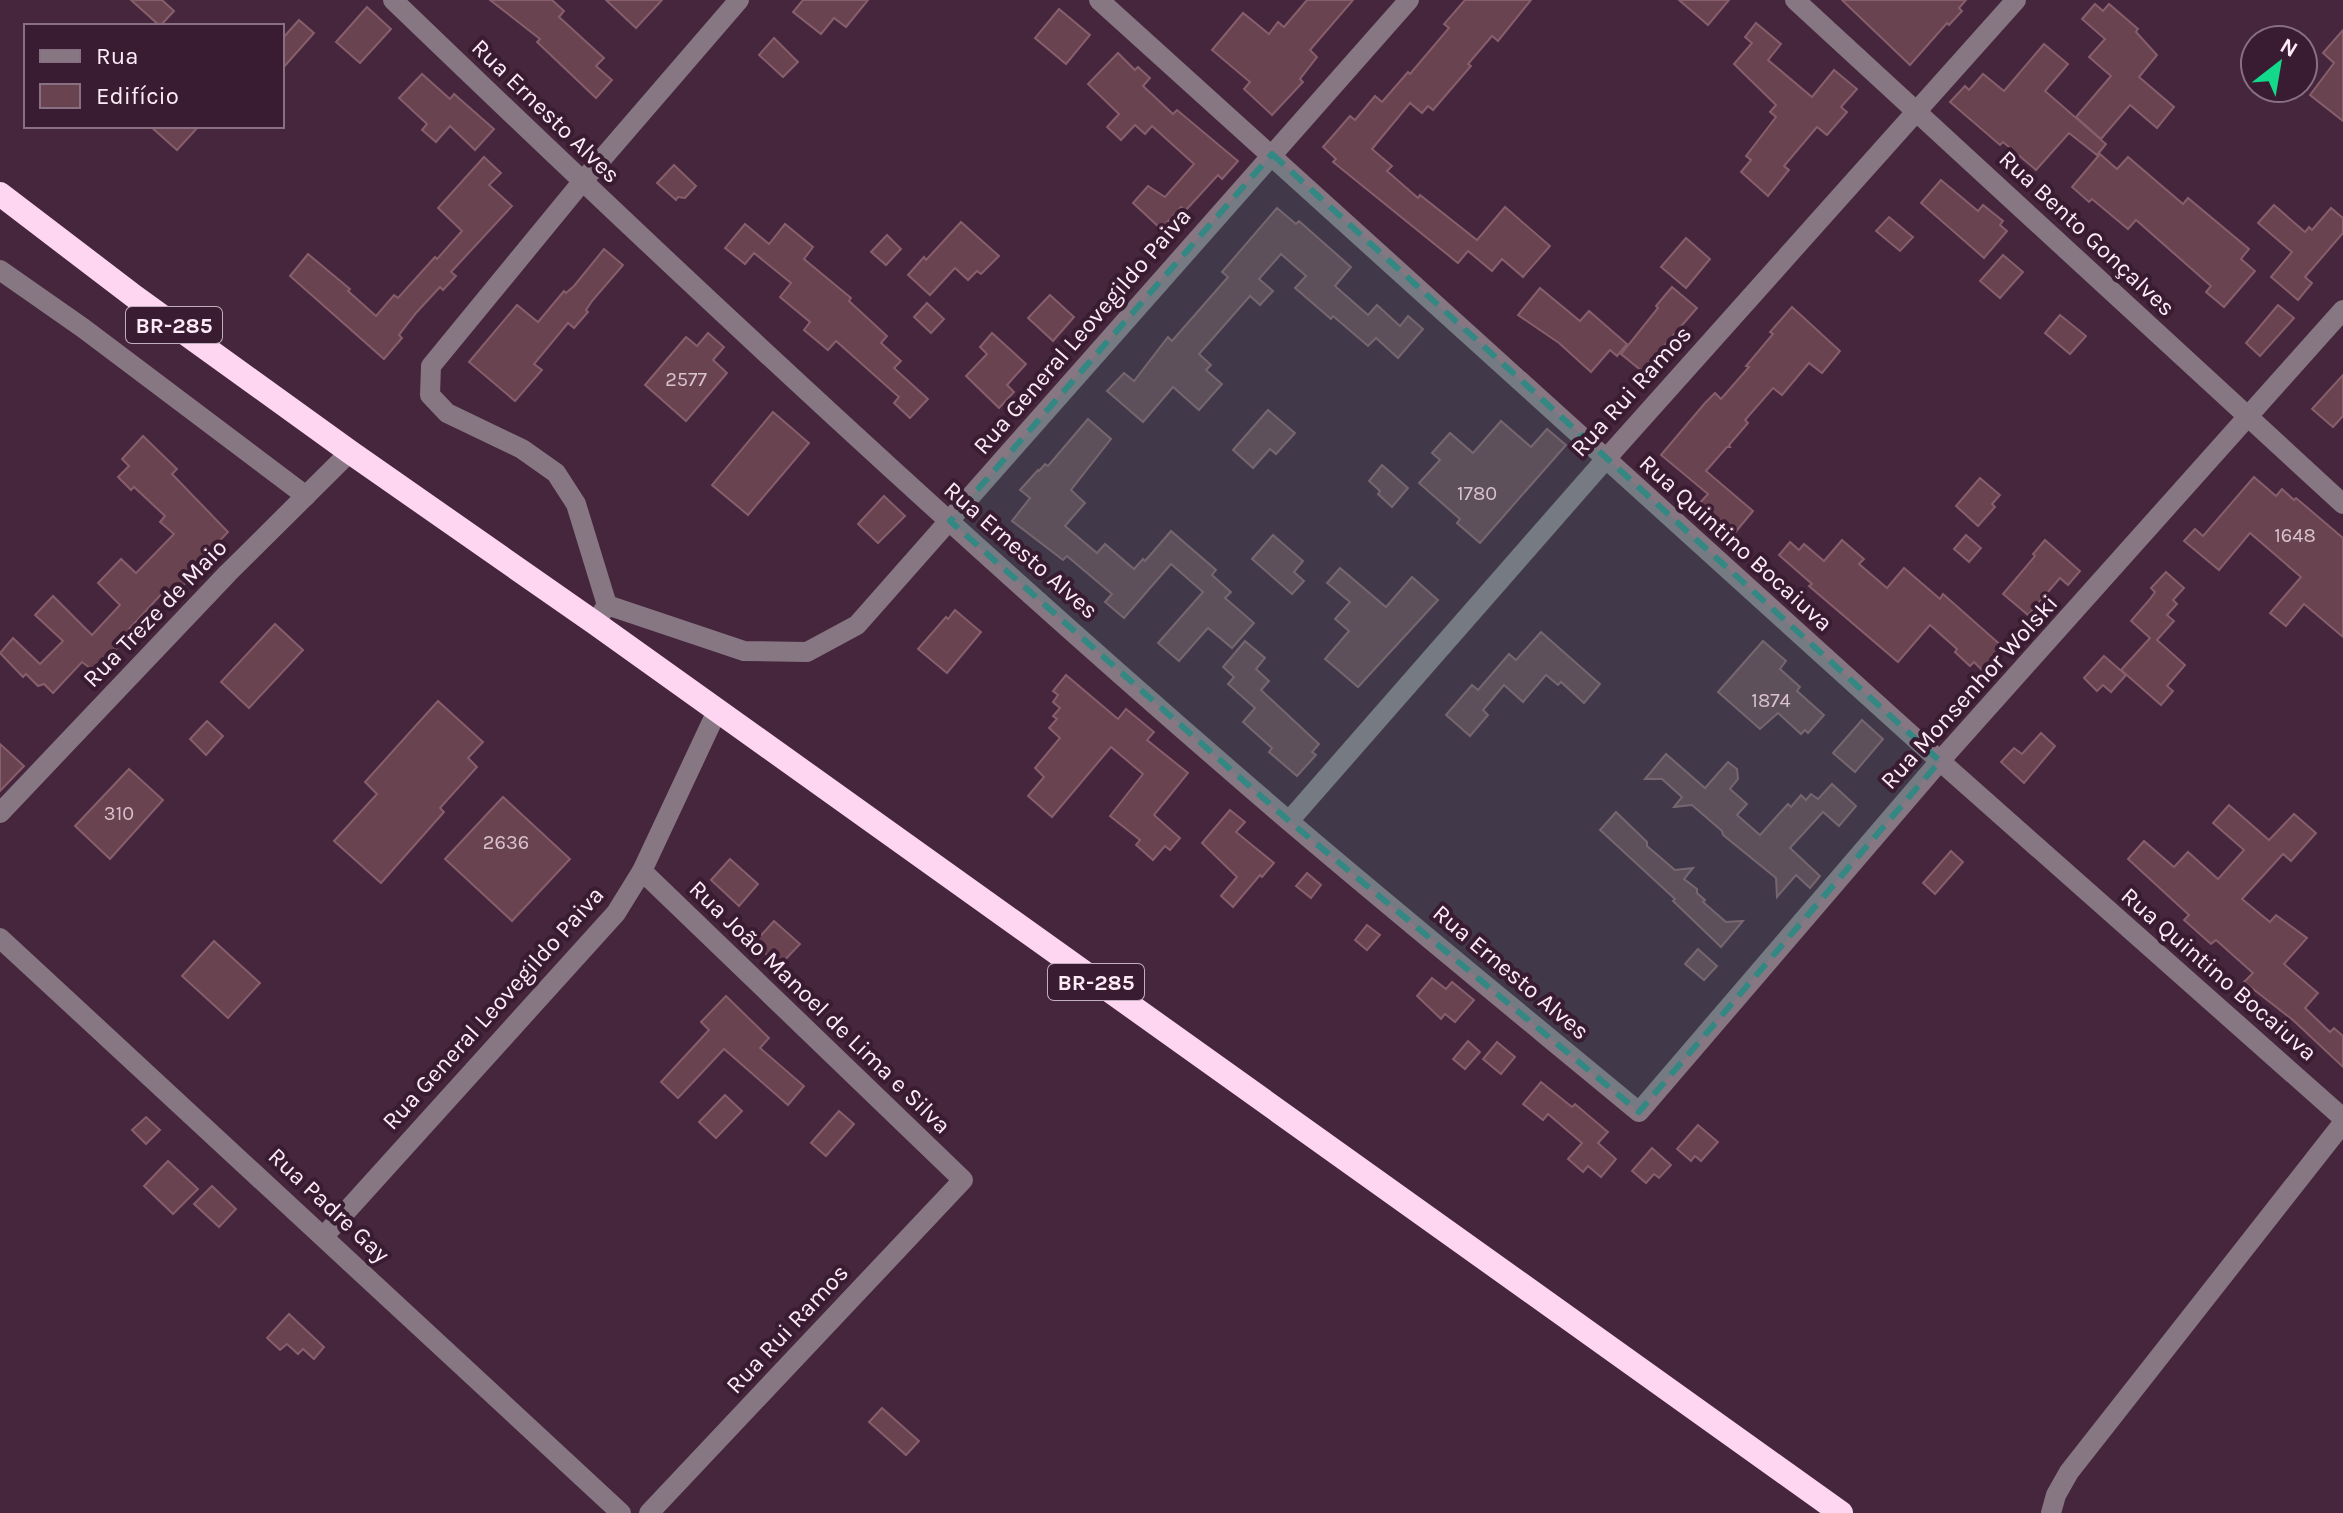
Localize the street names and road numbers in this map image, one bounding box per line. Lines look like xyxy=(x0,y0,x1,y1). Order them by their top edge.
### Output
street label: Rua Ernesto Alves xyxy=(466,33,626,189)
street label: Rua Bento Gonçalves xyxy=(1993,144,2181,322)
street label: Rua General Leovegildo Paiva xyxy=(967,202,1197,460)
road number: BR-285 xyxy=(126,307,222,343)
street label: Rua Rui Ramos xyxy=(1565,320,1697,462)
street label: Rua Quintino Bocaiuva xyxy=(1634,449,1838,637)
street label: Rua Ernesto Alves xyxy=(938,475,1104,625)
street label: Rua Treze de Maio xyxy=(77,533,233,693)
street label: Rua Monsenhor Wolski xyxy=(1875,589,2063,795)
street label: Rua João Manoel de Lima e Silva xyxy=(683,874,957,1140)
street label: Rua General Leovegildo Paiva xyxy=(376,881,610,1135)
street label: Rua Quintino Bocaiuva xyxy=(2115,881,2323,1067)
street label: Rua Ernesto Alves xyxy=(1427,899,1595,1045)
road number: BR-285 xyxy=(1048,964,1144,1000)
street label: Rua Padre Gay xyxy=(263,1142,395,1268)
street label: Rua Rui Ramos xyxy=(720,1259,854,1399)

